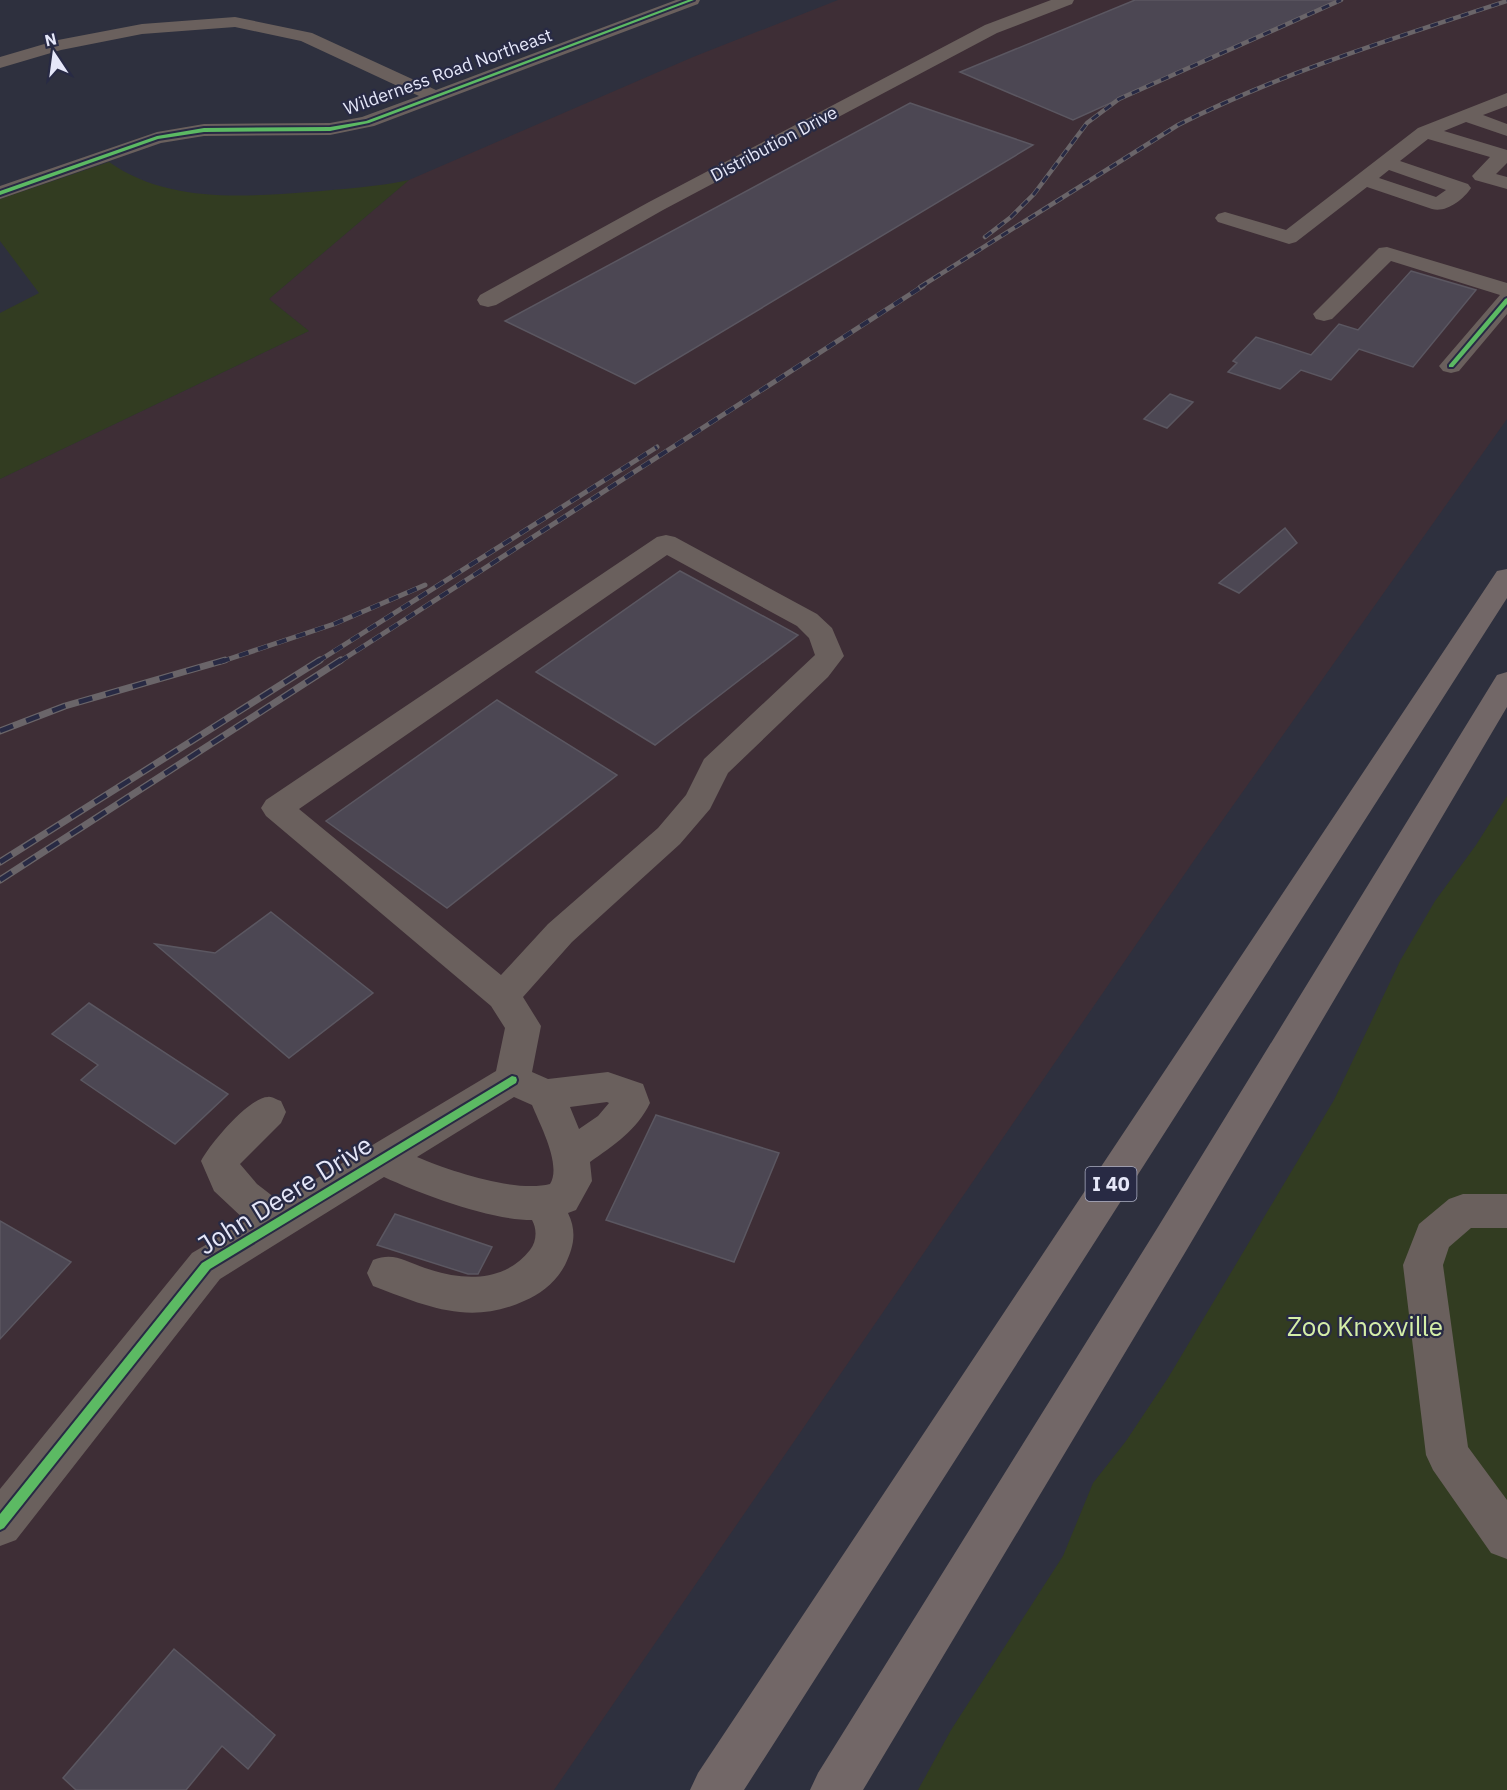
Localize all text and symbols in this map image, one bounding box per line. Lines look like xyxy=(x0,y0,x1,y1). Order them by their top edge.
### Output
street label: Wilderness Road Northeast xyxy=(340,23,555,120)
north arrow xyxy=(24,24,84,84)
text: N xyxy=(43,28,59,50)
street label: Distribution Drive xyxy=(706,100,841,187)
street label: John Deere Drive xyxy=(191,1127,378,1261)
road number: I 40 xyxy=(1086,1167,1136,1201)
park label: Zoo Knoxville xyxy=(1287,1309,1443,1343)

